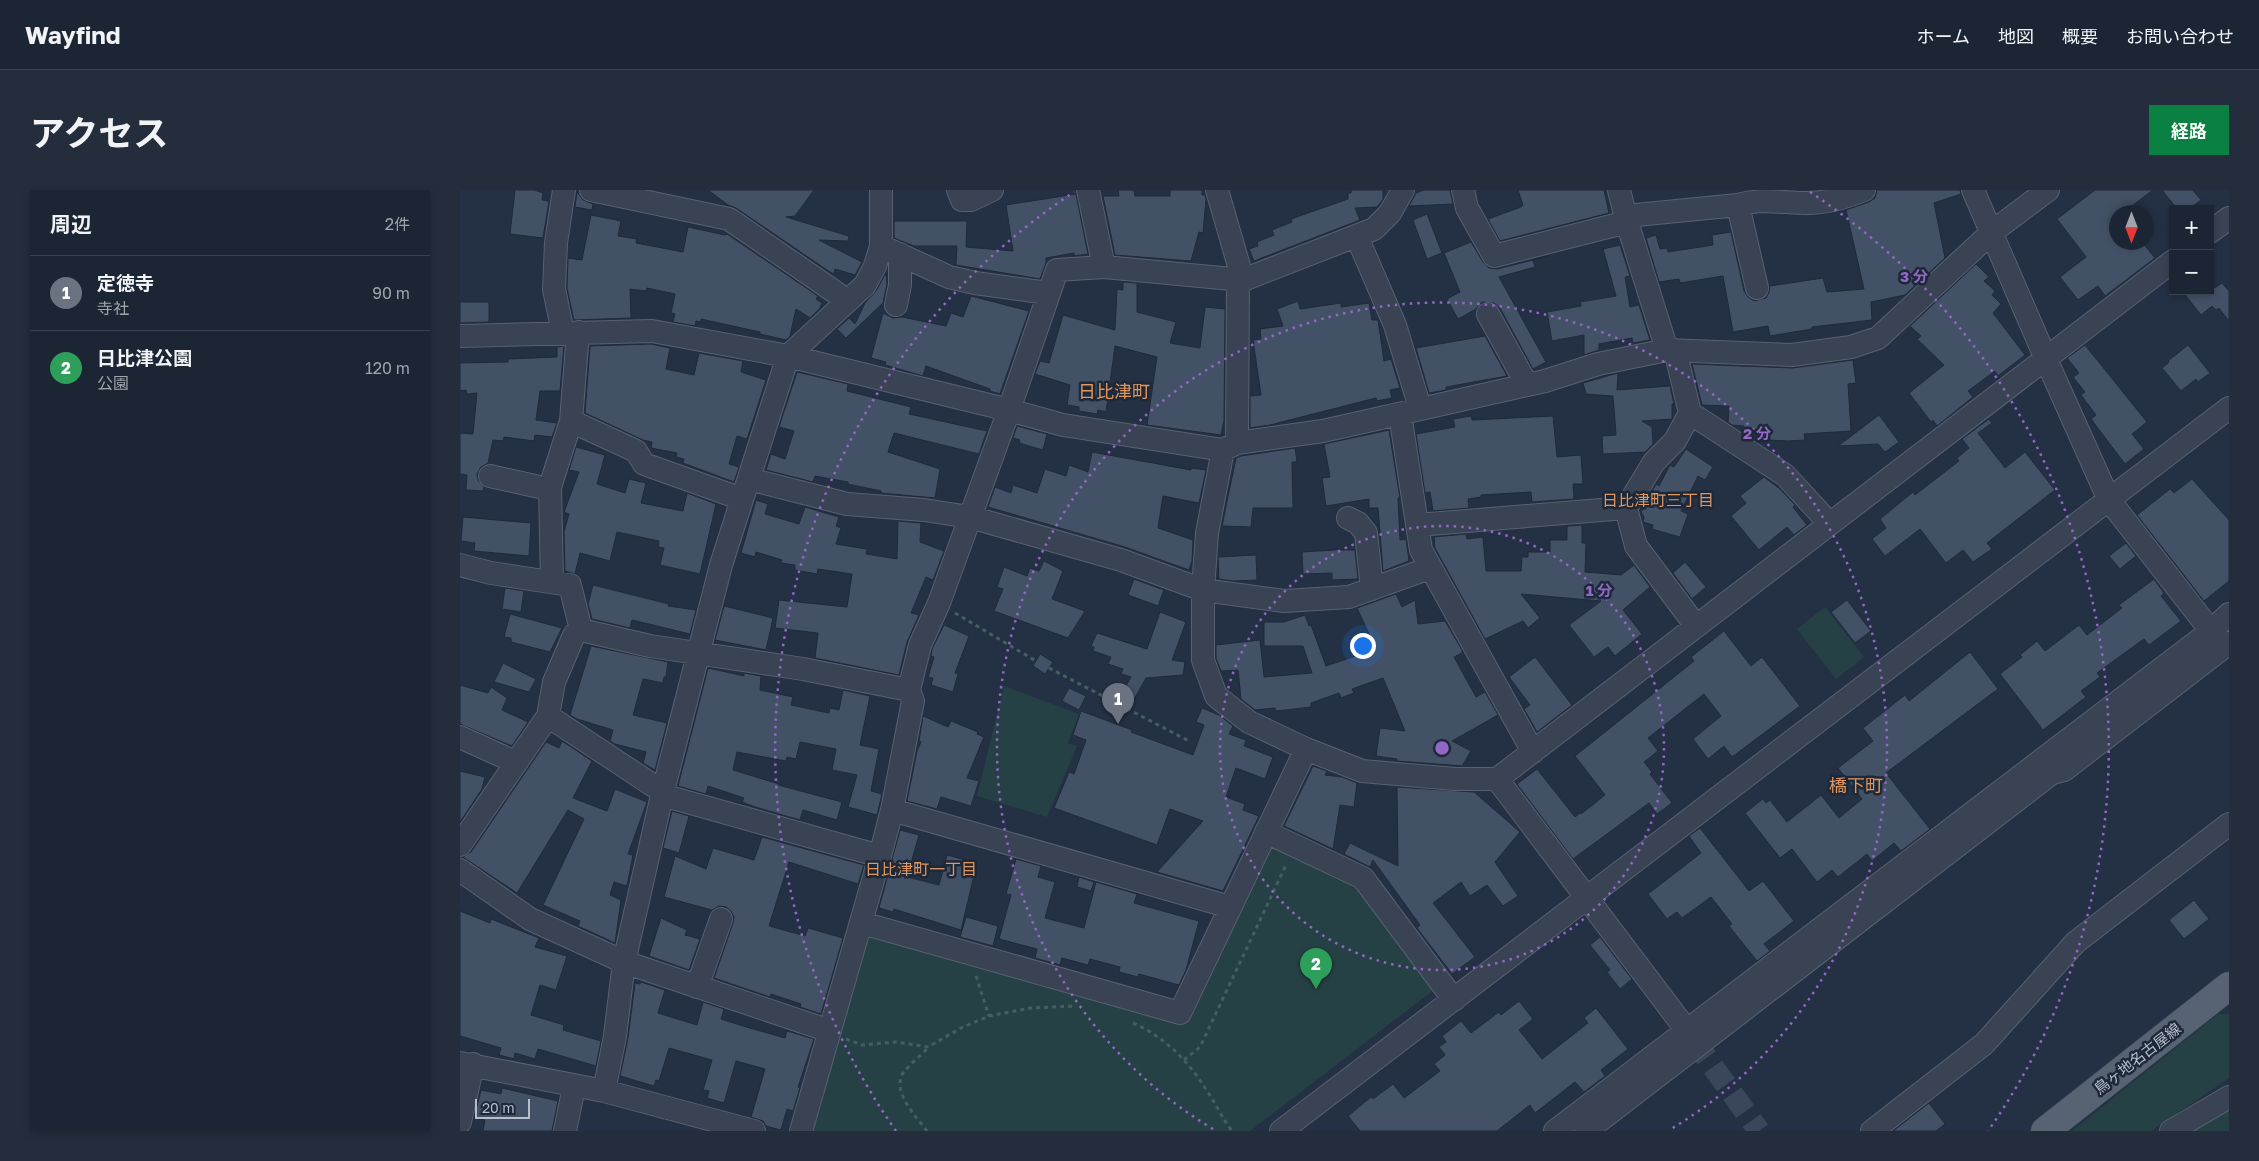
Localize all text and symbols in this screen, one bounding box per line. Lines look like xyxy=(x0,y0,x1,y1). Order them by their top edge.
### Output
text: Wayfind xyxy=(25,20,121,49)
text: ホーム xyxy=(1917,25,1970,47)
text: 地図 xyxy=(1998,25,2034,47)
text: 概要 xyxy=(2062,25,2098,47)
text: お問い合わせ xyxy=(2126,25,2234,47)
button: 経路 xyxy=(2149,105,2229,155)
text: アクセス xyxy=(30,112,168,154)
north arrow xyxy=(2109,205,2154,250)
map controls xyxy=(2169,205,2214,295)
button: + xyxy=(2169,205,2214,250)
text: 周辺 xyxy=(50,211,92,237)
text: 2件 xyxy=(385,214,410,234)
button: − xyxy=(2169,250,2214,295)
text: 3 分 xyxy=(1900,267,1928,285)
text: 定徳寺 xyxy=(97,271,154,294)
text: 1 xyxy=(62,283,70,303)
text: 90 m xyxy=(372,283,410,303)
text: 寺社 xyxy=(97,298,129,318)
text: 日比津公園 xyxy=(97,346,192,369)
text: 2 xyxy=(61,358,71,378)
text: 120 m xyxy=(365,358,410,378)
text: 公園 xyxy=(97,373,129,393)
district label: 日比津町 xyxy=(1078,380,1150,402)
text: 2 分 xyxy=(1743,424,1771,442)
district label: 日比津町三丁目 xyxy=(1602,490,1714,510)
text: 1 分 xyxy=(1586,581,1612,599)
your location xyxy=(1350,633,1376,659)
pin: 1 xyxy=(1102,683,1134,724)
centre of rings xyxy=(1433,739,1451,757)
district label: 橋下町 xyxy=(1829,774,1883,796)
district label: 日比津町一丁目 xyxy=(865,859,977,879)
pin: 2 xyxy=(1300,948,1332,989)
street label: 鳥ヶ地名古屋線 xyxy=(2090,1019,2184,1097)
scale bar xyxy=(475,1096,530,1119)
text: 20 m xyxy=(482,1099,515,1116)

